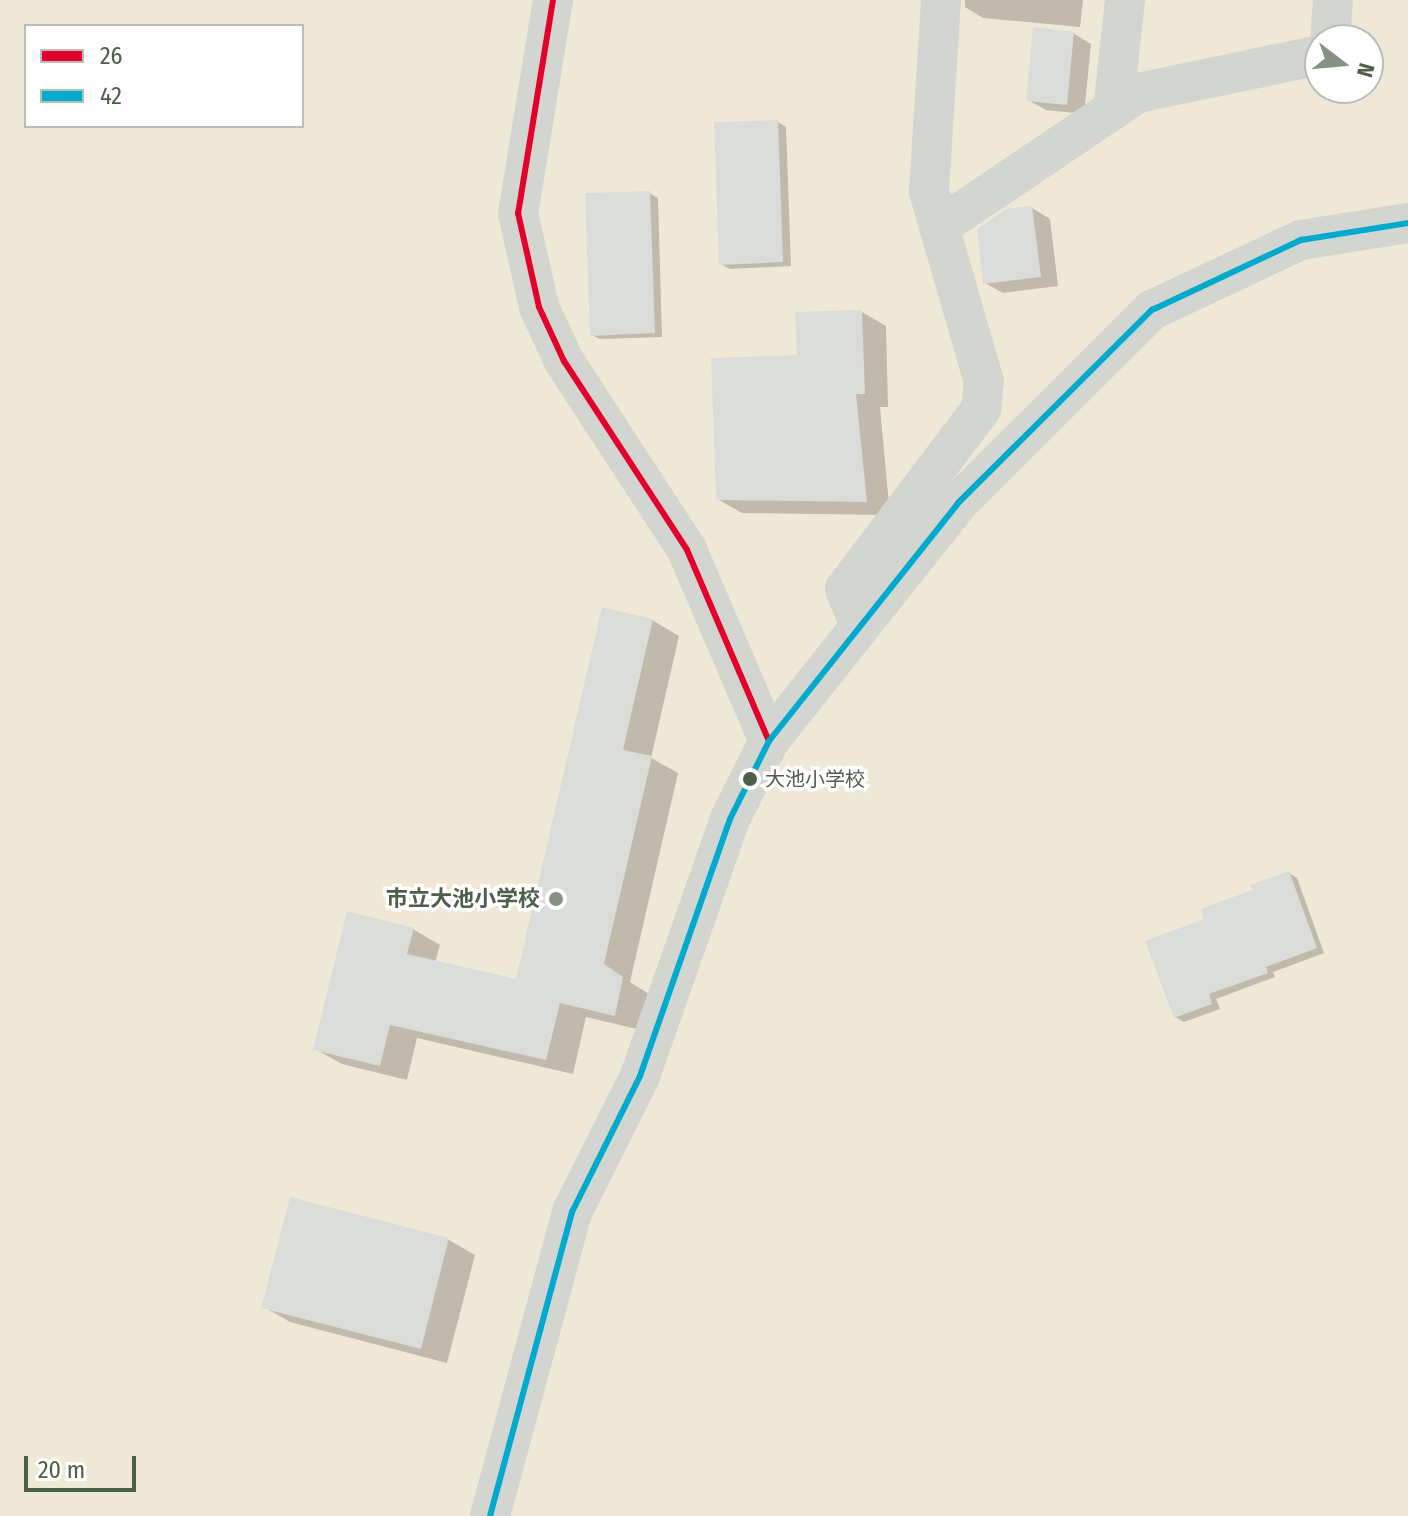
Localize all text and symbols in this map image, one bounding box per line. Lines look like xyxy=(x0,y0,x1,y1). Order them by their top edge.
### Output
legend xyxy=(24,24,304,128)
north arrow xyxy=(1304,24,1384,104)
text: 26 xyxy=(100,42,123,70)
text: N xyxy=(1351,60,1380,80)
text: 42 xyxy=(100,82,122,110)
place label: 大池小学校 xyxy=(765,767,865,791)
marker: 大池小学校 xyxy=(742,771,758,787)
place label: 市立大池小学校 xyxy=(386,886,540,912)
marker: 市立大池小学校 xyxy=(547,890,565,908)
scale bar xyxy=(28,1440,140,1490)
text: 20 m xyxy=(38,1456,85,1484)

